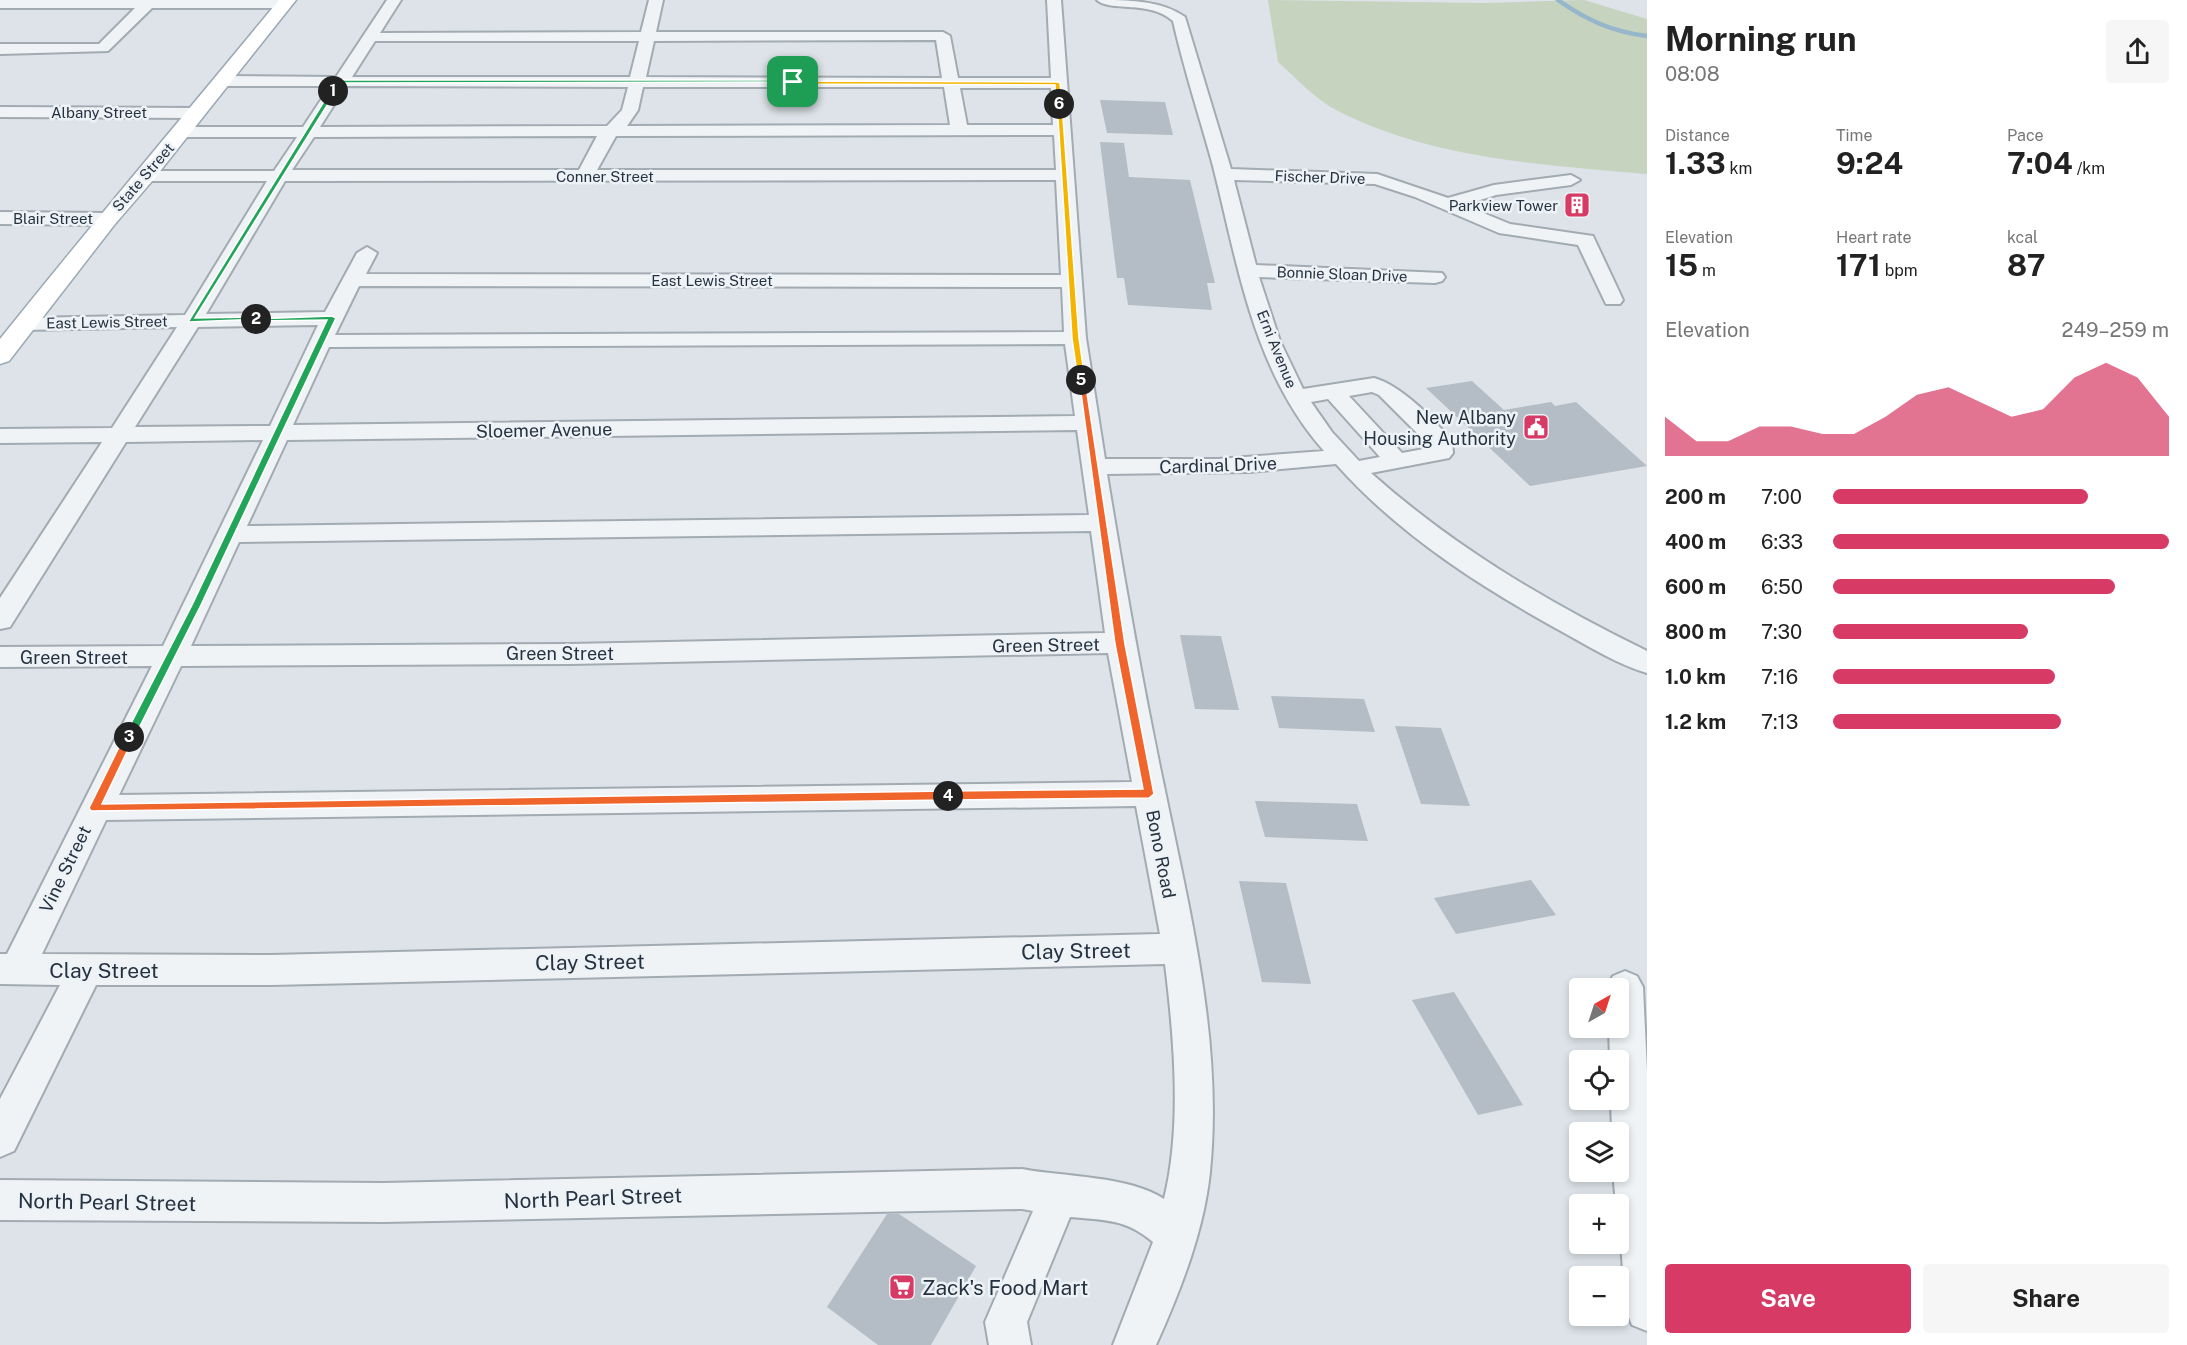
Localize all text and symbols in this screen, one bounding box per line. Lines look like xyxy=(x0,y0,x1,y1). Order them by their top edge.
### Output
text: Morning run xyxy=(1665,20,1857,58)
button: share xyxy=(2106,20,2169,83)
pin xyxy=(767,56,818,107)
text: 08:08 xyxy=(1665,62,1720,86)
icon: arrive xyxy=(776,65,809,98)
pin: 1 xyxy=(318,76,348,106)
text: 1 xyxy=(330,81,336,100)
pin: 6 xyxy=(1044,89,1074,119)
text: 6 xyxy=(1054,94,1064,113)
street label: Albany Street xyxy=(51,104,147,121)
text: Distance xyxy=(1665,126,1730,145)
text: Time xyxy=(1836,126,1872,145)
text: Pace xyxy=(2007,126,2044,145)
street label: State Street xyxy=(109,139,177,215)
text: 1.33 xyxy=(1665,145,1726,181)
text: 9:24 xyxy=(1836,145,1903,181)
text: 7:04 xyxy=(2007,145,2073,181)
text: km xyxy=(1726,159,1752,178)
text: /km xyxy=(2073,159,2105,178)
street label: Fischer Drive xyxy=(1274,167,1366,187)
street label: Conner Street xyxy=(556,168,654,185)
building icon: Parkview Tower xyxy=(1562,190,1592,220)
place label: Parkview Tower xyxy=(1449,197,1558,214)
street label: Blair Street xyxy=(13,210,93,227)
text: Elevation xyxy=(1665,228,1733,247)
text: Heart rate xyxy=(1836,228,1912,247)
text: kcal xyxy=(2007,228,2038,247)
text: 15 xyxy=(1665,247,1698,283)
text: 171 xyxy=(1836,247,1881,283)
text: 87 xyxy=(2007,247,2045,283)
text: m xyxy=(1698,261,1716,280)
text: bpm xyxy=(1881,261,1918,280)
street label: Bonnie Sloan Drive xyxy=(1276,263,1408,285)
street label: East Lewis Street xyxy=(651,272,773,289)
pin: 2 xyxy=(241,304,271,334)
street label: Erni Avenue xyxy=(1254,308,1300,390)
text: 2 xyxy=(251,309,261,328)
street label: East Lewis Street xyxy=(46,312,168,332)
text: Elevation xyxy=(1665,318,1750,342)
text: 249–259 m xyxy=(2062,318,2169,342)
pin: 5 xyxy=(1066,365,1096,395)
text: 5 xyxy=(1076,370,1086,389)
place label: New Albany Housing Authority xyxy=(1363,407,1516,449)
public building icon: New Albany Housing Authority xyxy=(1521,412,1551,442)
street label: Sloemer Avenue xyxy=(476,418,612,442)
street label: Cardinal Drive xyxy=(1159,452,1277,478)
text: 200 m xyxy=(1665,485,1726,509)
text: 7:00 xyxy=(1761,485,1802,509)
text: 400 m xyxy=(1665,530,1726,554)
text: 6:33 xyxy=(1761,530,1803,554)
text: 600 m xyxy=(1665,575,1726,599)
text: 6:50 xyxy=(1761,575,1803,599)
text: 800 m xyxy=(1665,620,1727,644)
text: 7:30 xyxy=(1761,620,1802,644)
street label: Green Street xyxy=(992,634,1100,656)
street label: Green Street xyxy=(506,643,614,664)
street label: Green Street xyxy=(20,647,128,668)
text: 1.0 km xyxy=(1665,665,1726,689)
text: 7:16 xyxy=(1761,665,1798,689)
text: 1.2 km xyxy=(1665,710,1726,734)
text: 7:13 xyxy=(1761,710,1798,734)
pin: 3 xyxy=(114,722,144,752)
text: 3 xyxy=(124,727,134,746)
pin: 4 xyxy=(933,781,963,811)
text: 4 xyxy=(943,786,953,805)
street label: Bono Road xyxy=(1142,808,1180,900)
street label: Vine Street xyxy=(35,822,95,916)
street label: Clay Street xyxy=(1021,938,1131,964)
street label: Clay Street xyxy=(535,949,645,975)
street label: Clay Street xyxy=(49,958,159,983)
north arrow xyxy=(1569,978,1629,1038)
map controls xyxy=(1569,978,1629,1326)
button: locate xyxy=(1569,1050,1629,1110)
button: layers xyxy=(1569,1122,1629,1182)
street label: North Pearl Street xyxy=(503,1182,683,1214)
street label: North Pearl Street xyxy=(18,1188,196,1216)
button: + xyxy=(1569,1194,1629,1254)
button: Save xyxy=(1665,1264,1911,1333)
button: Share xyxy=(1923,1264,2169,1333)
button: − xyxy=(1569,1266,1629,1326)
supermarket icon: Zack's Food Mart xyxy=(887,1272,917,1302)
place label: Zack's Food Mart xyxy=(922,1275,1088,1300)

